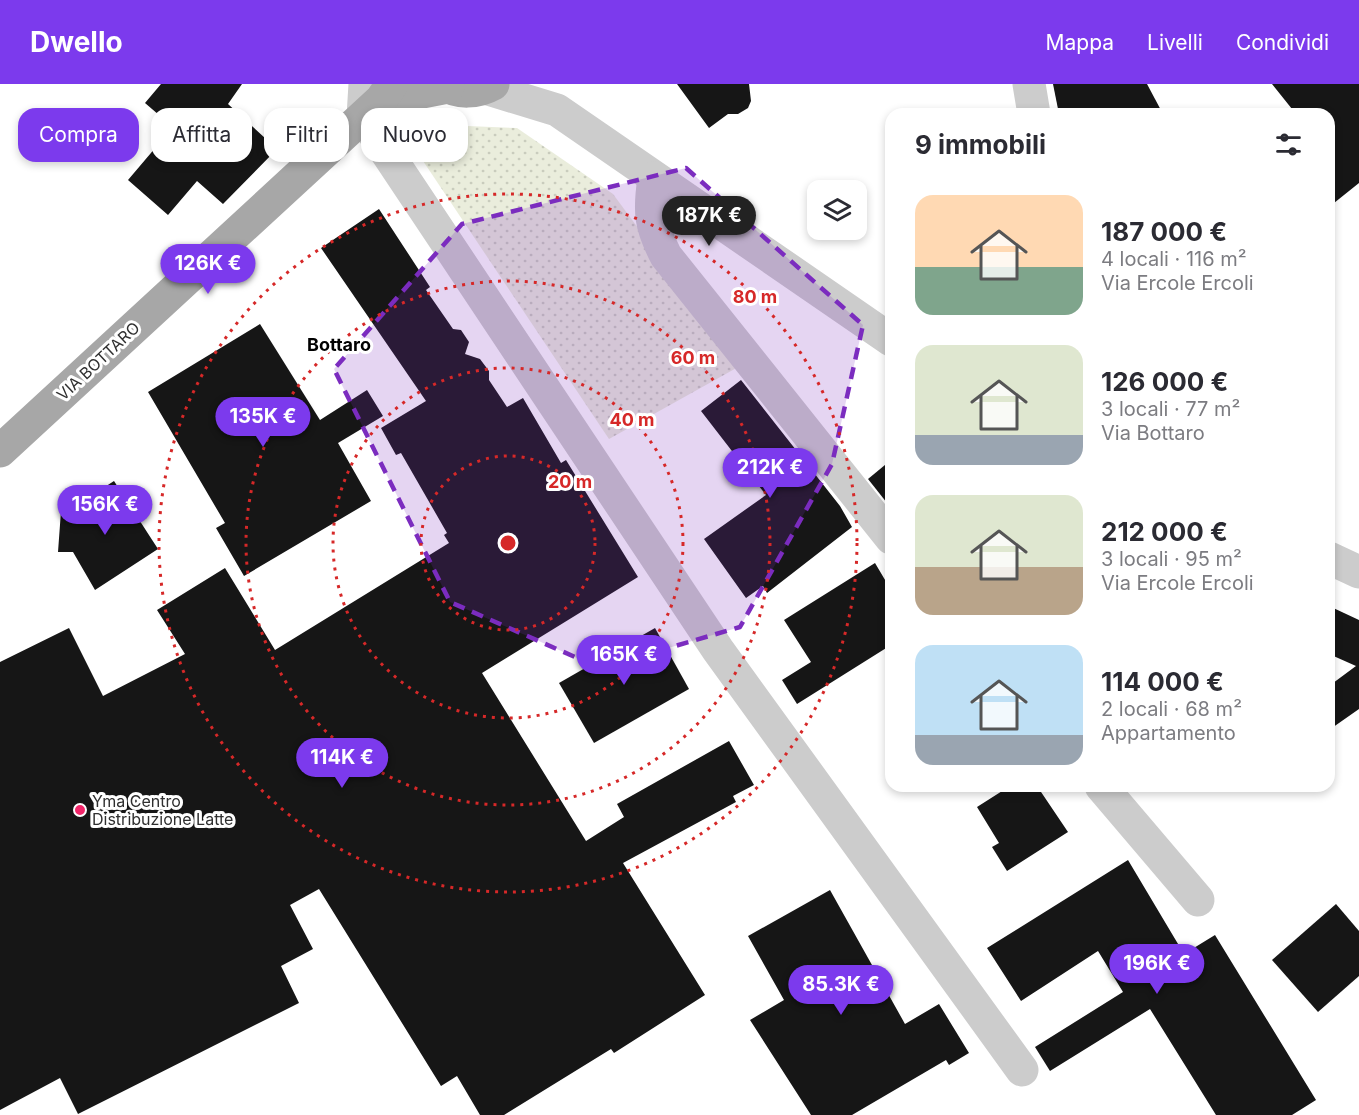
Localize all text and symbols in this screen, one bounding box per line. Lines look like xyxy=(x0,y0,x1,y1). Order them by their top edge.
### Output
text: Dwello xyxy=(30,25,123,59)
text: Mappa xyxy=(1046,30,1114,55)
text: Livelli xyxy=(1147,30,1203,55)
text: Condividi xyxy=(1236,30,1329,55)
chip: Compra xyxy=(18,108,139,162)
chip: Affitta xyxy=(151,108,252,162)
chip: Filtri xyxy=(264,108,349,162)
chip: Nuovo xyxy=(361,108,468,162)
icon: filters xyxy=(1272,128,1305,161)
text: 9 immobili xyxy=(915,129,1046,160)
map controls xyxy=(807,180,867,240)
button: layers xyxy=(807,180,867,240)
pin: 187K € xyxy=(660,196,758,247)
text: 187K € xyxy=(676,203,742,227)
text: 187 000 € xyxy=(1101,216,1227,247)
icon: home xyxy=(963,219,1035,291)
pin: 126K € xyxy=(159,244,257,295)
text: 4 locali · 116 m² xyxy=(1101,247,1247,271)
text: 126K € xyxy=(174,251,242,275)
text: Via Ercole Ercoli xyxy=(1101,271,1254,295)
text: 80 m xyxy=(733,286,777,307)
street label: VIA BOTTARO xyxy=(52,318,144,404)
district label: Bottaro xyxy=(307,334,371,355)
text: 60 m xyxy=(671,347,715,368)
text: 126 000 € xyxy=(1101,366,1228,397)
icon: home xyxy=(963,369,1035,441)
pin: 135K € xyxy=(214,397,312,448)
text: 3 locali · 77 m² xyxy=(1101,397,1240,421)
text: 135K € xyxy=(229,404,297,428)
text: 40 m xyxy=(610,409,655,430)
text: Via Bottaro xyxy=(1101,421,1205,445)
pin: 212K € xyxy=(721,448,819,499)
text: 212K € xyxy=(737,455,803,479)
text: 20 m xyxy=(548,471,592,492)
pin: 156K € xyxy=(56,485,154,536)
text: 156K € xyxy=(71,492,139,516)
text: 212 000 € xyxy=(1101,516,1228,547)
icon: home xyxy=(963,519,1035,591)
centre of rings xyxy=(498,533,518,553)
text: 3 locali · 95 m² xyxy=(1101,547,1242,571)
text: Via Ercole Ercoli xyxy=(1101,571,1254,595)
pin: 165K € xyxy=(575,635,673,686)
text: 165K € xyxy=(590,642,658,666)
text: 114 000 € xyxy=(1101,666,1224,697)
icon: home xyxy=(963,669,1035,741)
text: 2 locali · 68 m² xyxy=(1101,697,1242,721)
text: Appartamento xyxy=(1101,721,1236,745)
pin: 114K € xyxy=(293,738,391,789)
text: 114K € xyxy=(310,745,374,769)
place label: Yma Centro Distribuzione Latte xyxy=(92,791,233,829)
marker: Yma Centro Distribuzione Latte xyxy=(73,803,87,817)
pin: 196K € xyxy=(1108,944,1206,995)
text: 196K € xyxy=(1123,951,1191,975)
pin: 85.3K € xyxy=(786,965,896,1016)
text: 85.3K € xyxy=(802,972,880,996)

